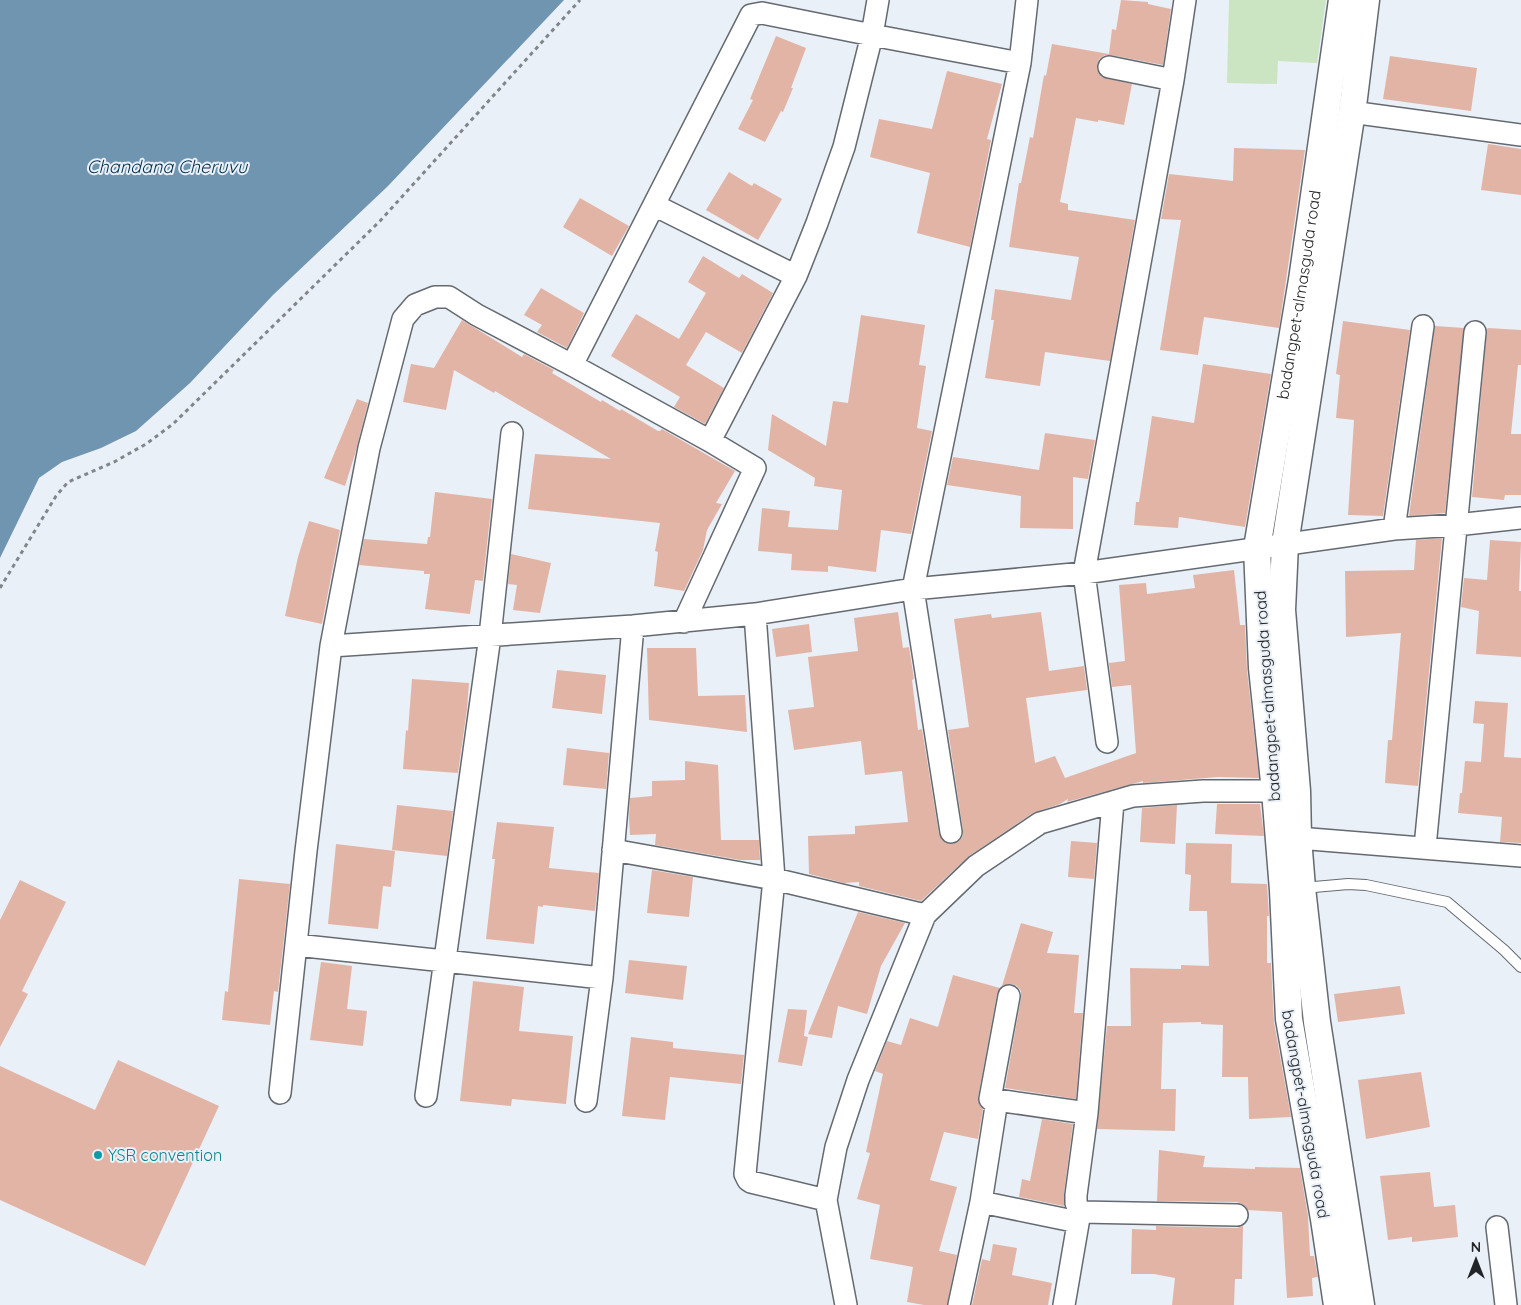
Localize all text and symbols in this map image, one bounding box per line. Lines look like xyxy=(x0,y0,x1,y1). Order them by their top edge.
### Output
water label: Chandana Cheruvu xyxy=(87,155,249,178)
street label: badangpet-almasguda road xyxy=(1272,189,1325,401)
street label: badangpet-almasguda road xyxy=(1250,590,1284,802)
street label: badangpet-almasguda road xyxy=(1278,1008,1334,1220)
place label: YSR convention xyxy=(108,1145,222,1165)
marker: YSR convention xyxy=(92,1149,104,1161)
north arrow xyxy=(1451,1235,1501,1285)
text: N xyxy=(1471,1238,1481,1256)

